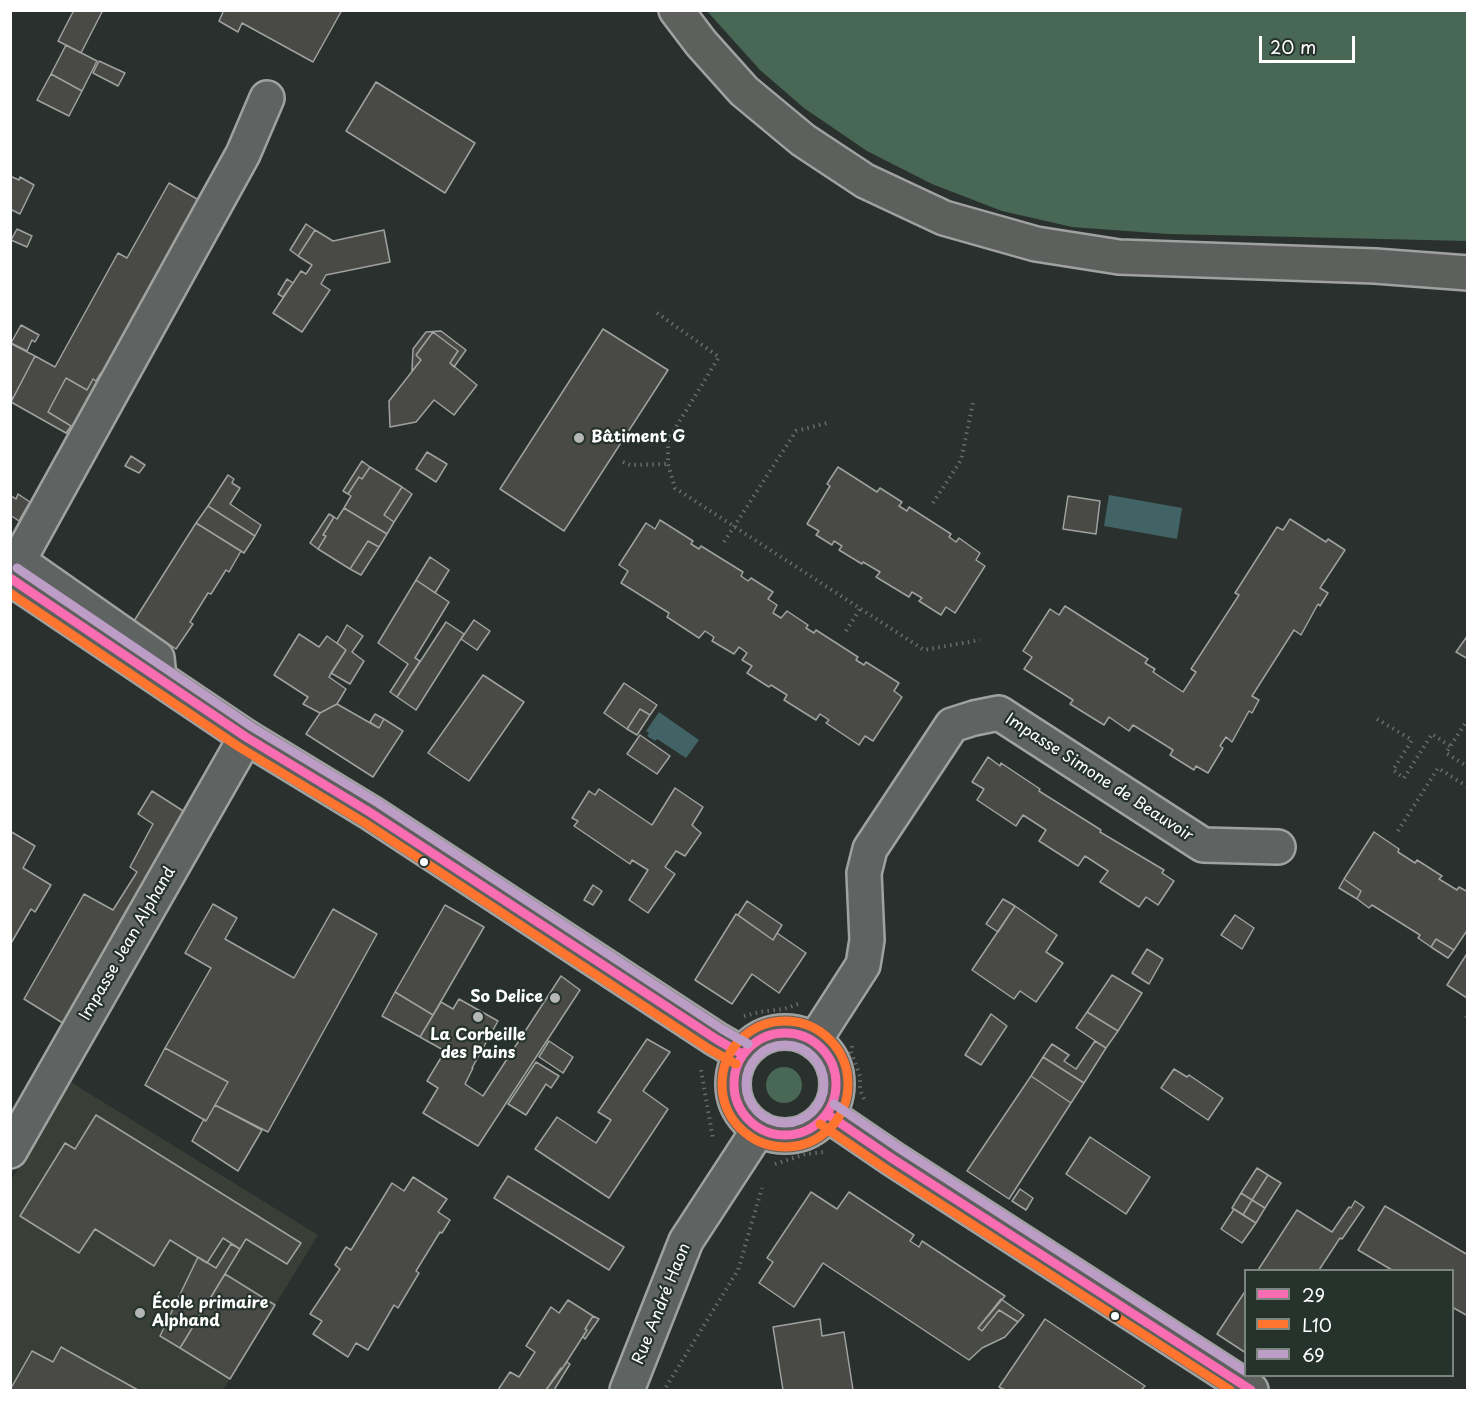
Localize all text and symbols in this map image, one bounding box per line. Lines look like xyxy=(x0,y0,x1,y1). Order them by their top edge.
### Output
scale bar xyxy=(1262,24,1358,62)
text: 20 m xyxy=(1270,33,1316,60)
place label: Bâtiment G xyxy=(591,428,685,448)
marker: Bâtiment G xyxy=(572,431,586,445)
street label: Impasse Simone de Beauvoir xyxy=(1002,710,1196,846)
unlabelled marker xyxy=(418,856,430,868)
street label: Impasse Jean Alphand xyxy=(76,864,180,1024)
place label: So Delice xyxy=(471,988,543,1008)
marker: So Delice xyxy=(548,991,562,1005)
marker: La Corbeille des Pains xyxy=(471,1010,485,1024)
place label: La Corbeille des Pains xyxy=(430,1026,526,1064)
street label: Rue André Haon xyxy=(629,1241,695,1367)
legend xyxy=(1244,1269,1454,1377)
text: 29 xyxy=(1302,1281,1325,1308)
place label: École primaire Alphand xyxy=(152,1294,268,1332)
marker: École primaire Alphand xyxy=(133,1306,147,1320)
unlabelled marker xyxy=(1109,1310,1121,1322)
text: L10 xyxy=(1302,1311,1332,1338)
text: 69 xyxy=(1302,1341,1325,1368)

